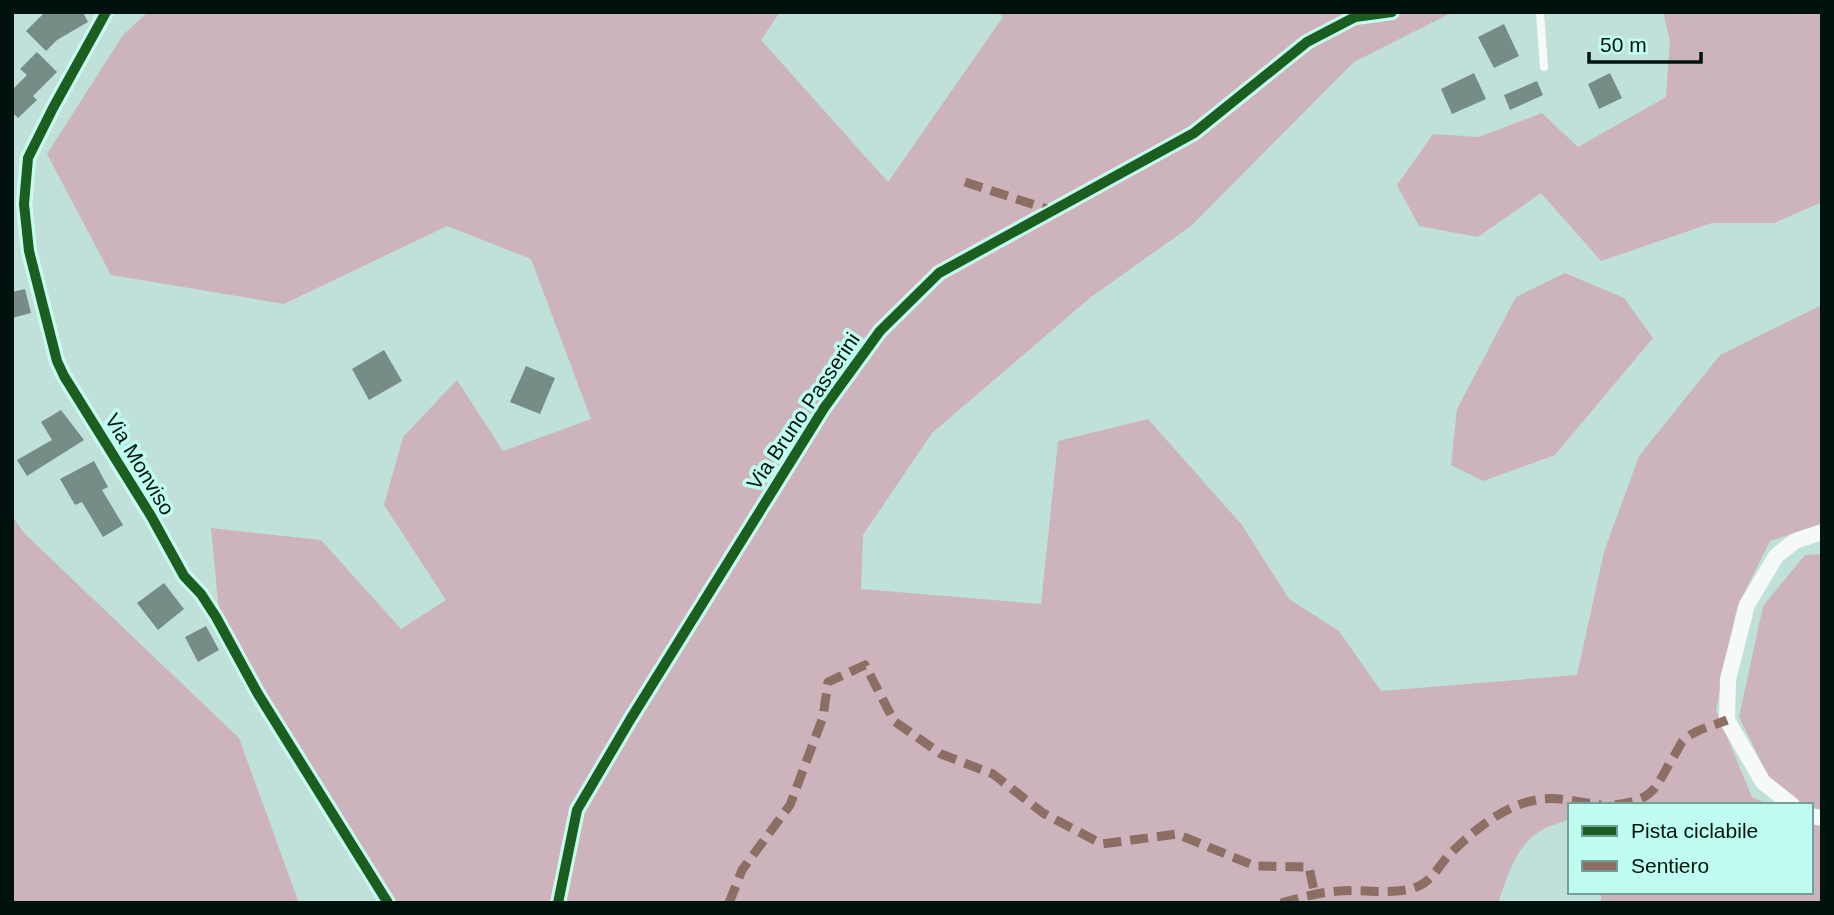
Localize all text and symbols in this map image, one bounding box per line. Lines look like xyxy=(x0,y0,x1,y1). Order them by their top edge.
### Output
scale bar xyxy=(1589,21,1701,65)
text: 50 m xyxy=(1600,33,1647,56)
street label: Via Bruno Passerini xyxy=(742,328,864,494)
street label: Via Monviso xyxy=(101,409,179,519)
legend xyxy=(1568,803,1813,894)
text: Pista ciclabile xyxy=(1631,819,1758,842)
text: Sentiero xyxy=(1631,854,1709,877)

